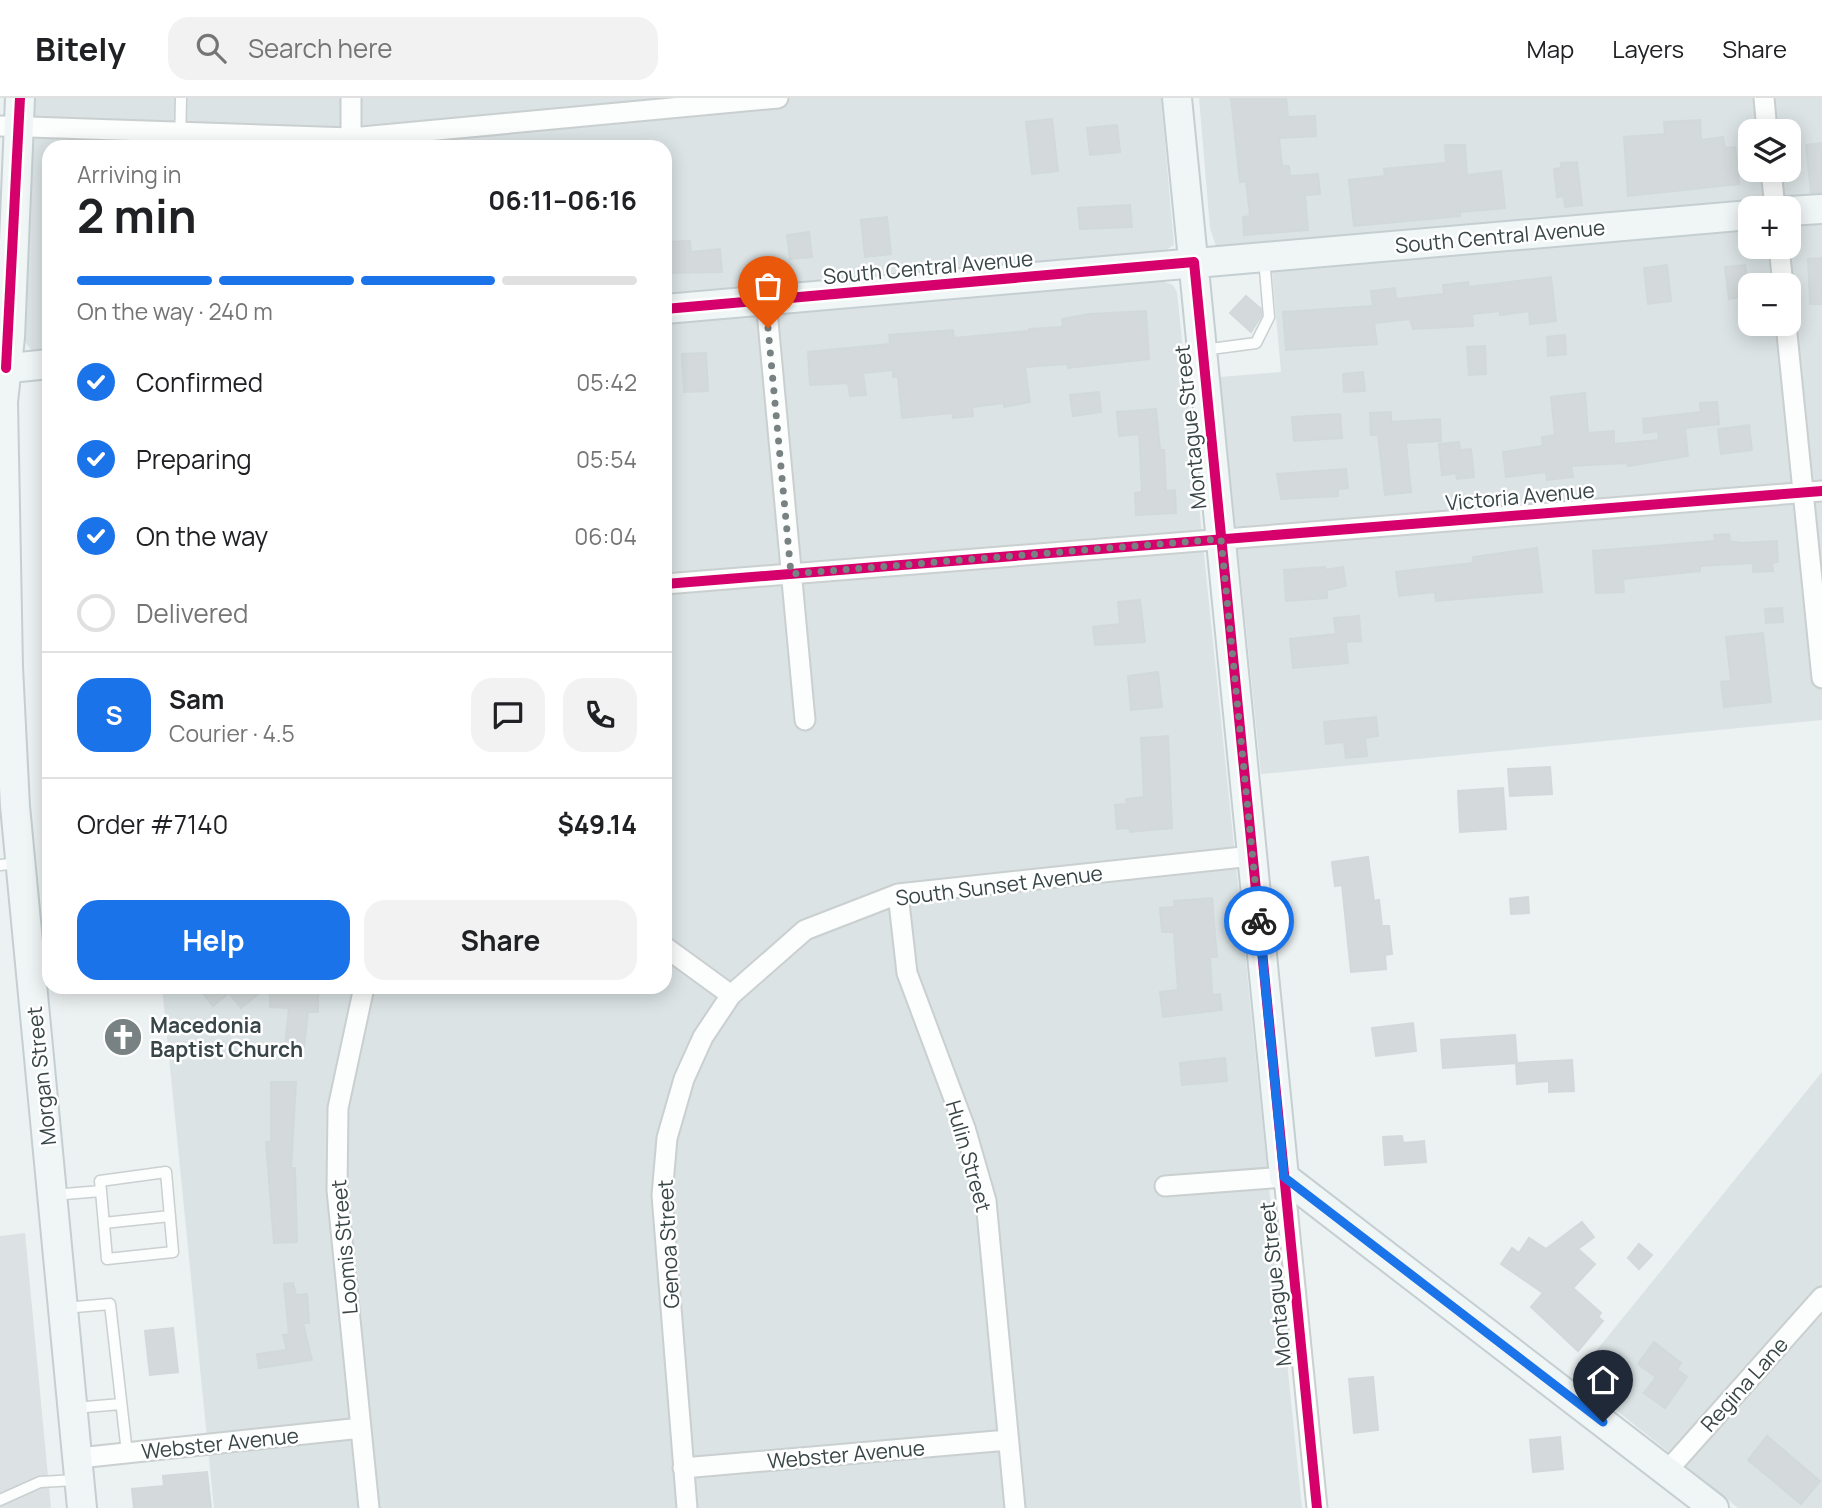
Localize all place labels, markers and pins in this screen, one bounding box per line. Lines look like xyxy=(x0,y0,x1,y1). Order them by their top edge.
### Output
pin xyxy=(738,256,798,328)
place label: Macedonia Baptist Church xyxy=(150,1011,303,1063)
church icon: Macedonia Baptist Church xyxy=(102,1016,144,1058)
pin xyxy=(1573,1350,1633,1422)

